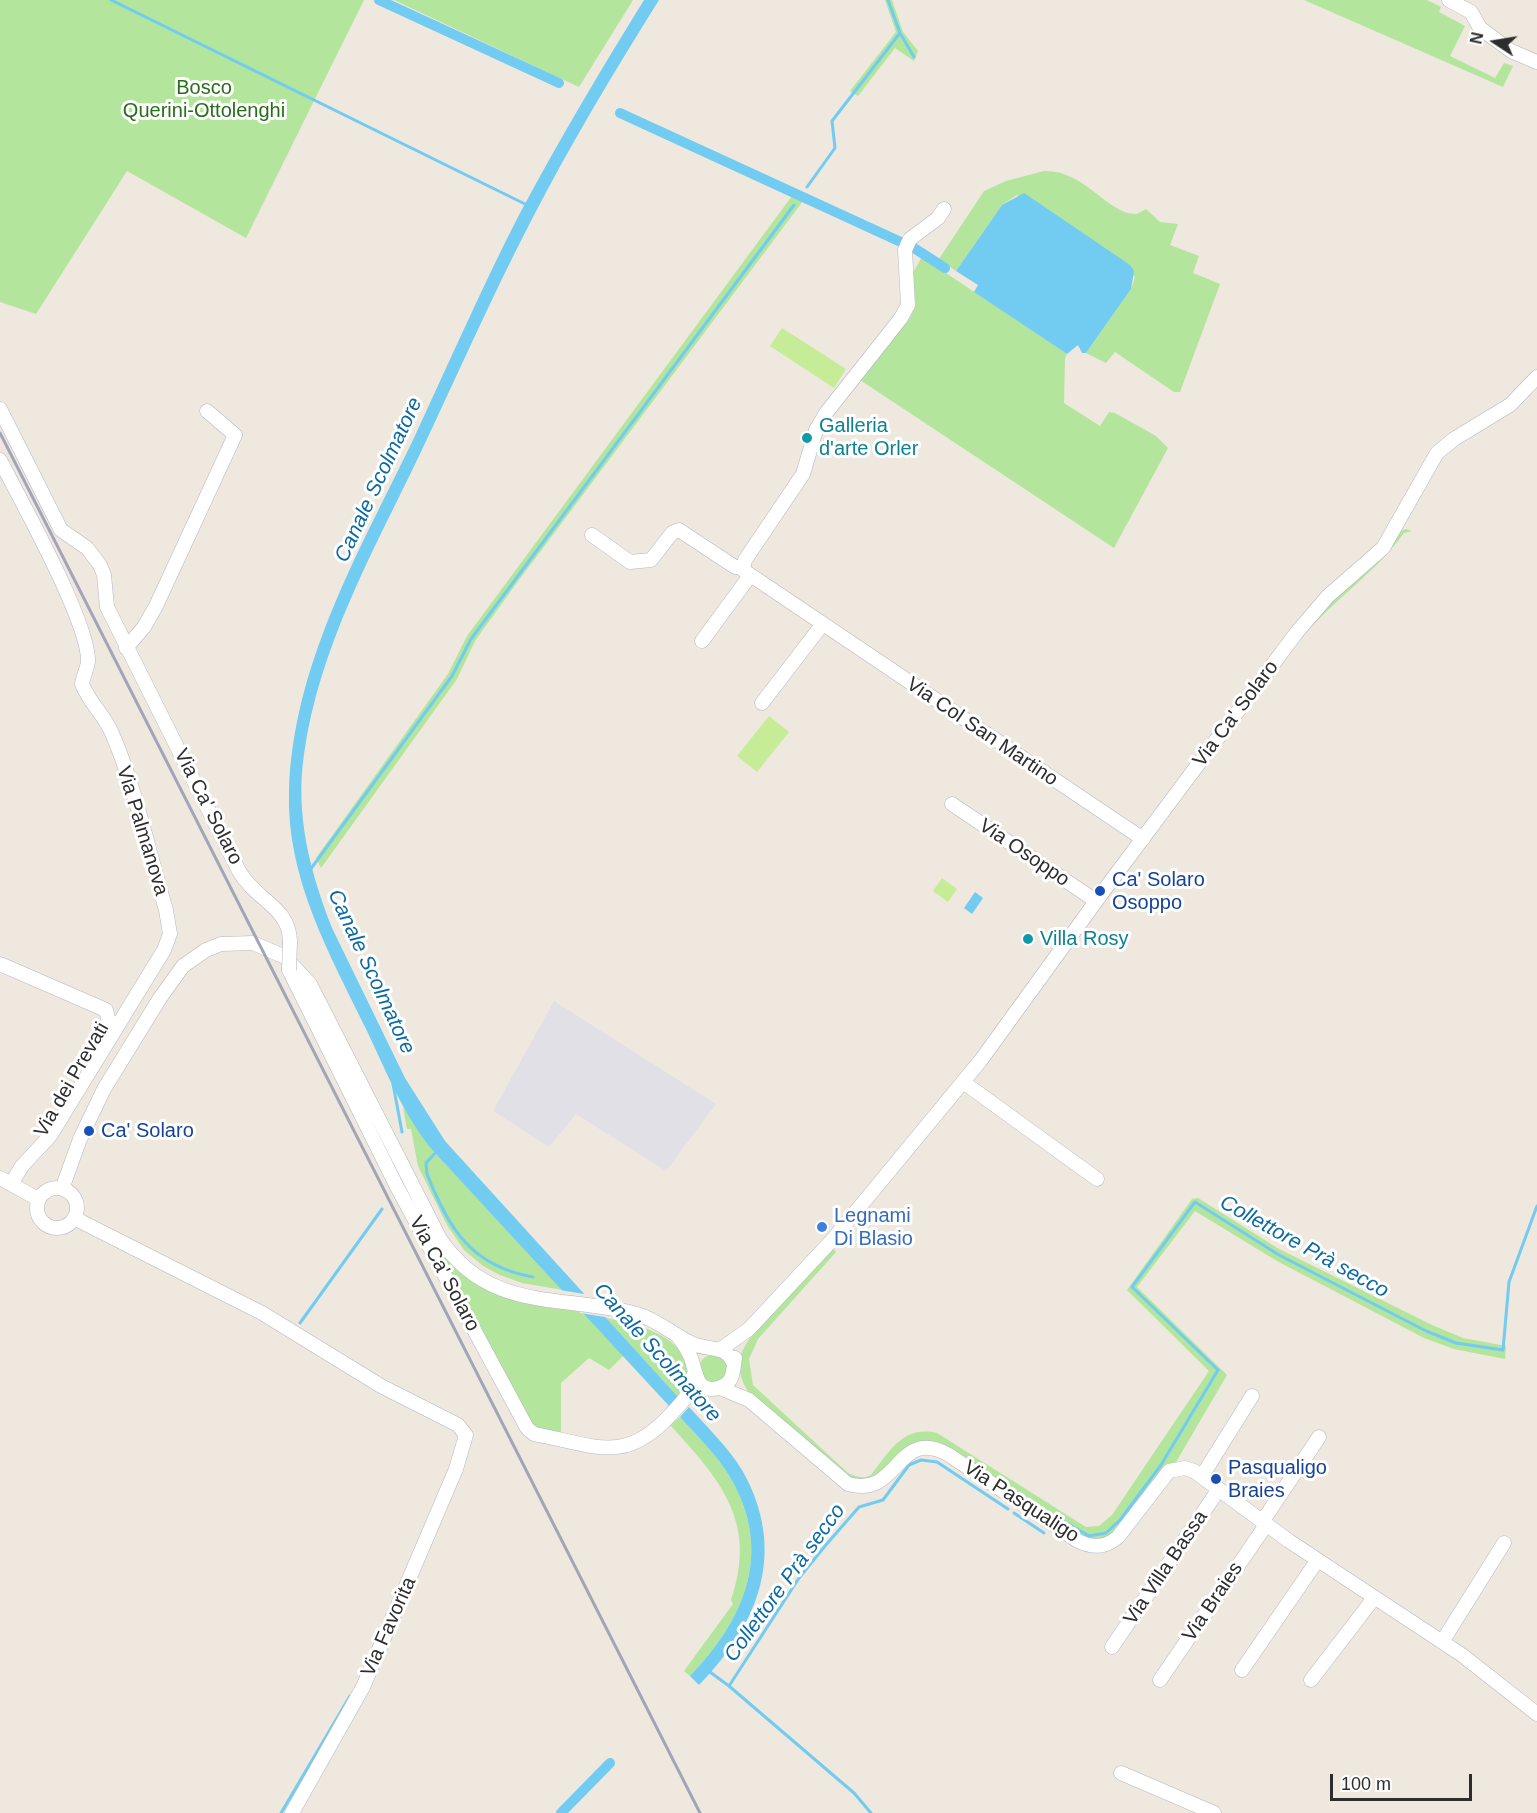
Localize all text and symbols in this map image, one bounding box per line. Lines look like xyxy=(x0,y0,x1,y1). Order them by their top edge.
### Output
north arrow xyxy=(1465,12,1525,72)
text: N xyxy=(1467,31,1486,46)
park label: Bosco Querini-Ottolenghi xyxy=(123,76,285,123)
water label: Canale Scolmatore xyxy=(330,394,428,566)
place label: Galleria d'arte Orler xyxy=(819,414,918,461)
marker: Galleria d'arte Orler xyxy=(800,431,814,445)
street label: Via Ca' Solaro xyxy=(1188,656,1284,772)
street label: Via Col San Martino xyxy=(902,672,1062,792)
street label: Via Ca' Solaro xyxy=(169,745,247,869)
street label: Via Palmanova xyxy=(111,763,173,899)
street label: Via Osoppo xyxy=(974,814,1074,892)
place label: Ca' Solaro Osoppo xyxy=(1112,868,1205,915)
marker: Ca' Solaro Osoppo xyxy=(1093,884,1107,898)
water label: Canale Scolmatore xyxy=(322,886,420,1058)
place label: Villa Rosy xyxy=(1040,927,1129,951)
marker: Villa Rosy xyxy=(1021,932,1035,946)
street label: Via dei Prevati xyxy=(29,1018,115,1142)
place label: Ca' Solaro xyxy=(101,1119,194,1143)
marker: Ca' Solaro xyxy=(82,1124,96,1138)
water label: Collettore Prà secco xyxy=(1215,1190,1393,1304)
place label: Legnami Di Blasio xyxy=(834,1204,913,1251)
street label: Via Ca' Solaro xyxy=(404,1212,484,1336)
marker: Legnami Di Blasio xyxy=(815,1220,829,1234)
water label: Canale Scolmatore xyxy=(588,1278,726,1428)
street label: Via Pasqualigo xyxy=(959,1456,1083,1548)
place label: Pasqualigo Braies xyxy=(1228,1456,1327,1503)
marker: Pasqualigo Braies xyxy=(1209,1472,1223,1486)
water label: Collettore Prà secco xyxy=(719,1499,851,1667)
street label: Via Villa Bassa xyxy=(1119,1506,1213,1630)
street label: Via Braies xyxy=(1178,1558,1248,1646)
street label: Via Favorita xyxy=(356,1574,422,1680)
scale bar xyxy=(1333,1762,1476,1800)
text: 100 m xyxy=(1341,1774,1391,1794)

